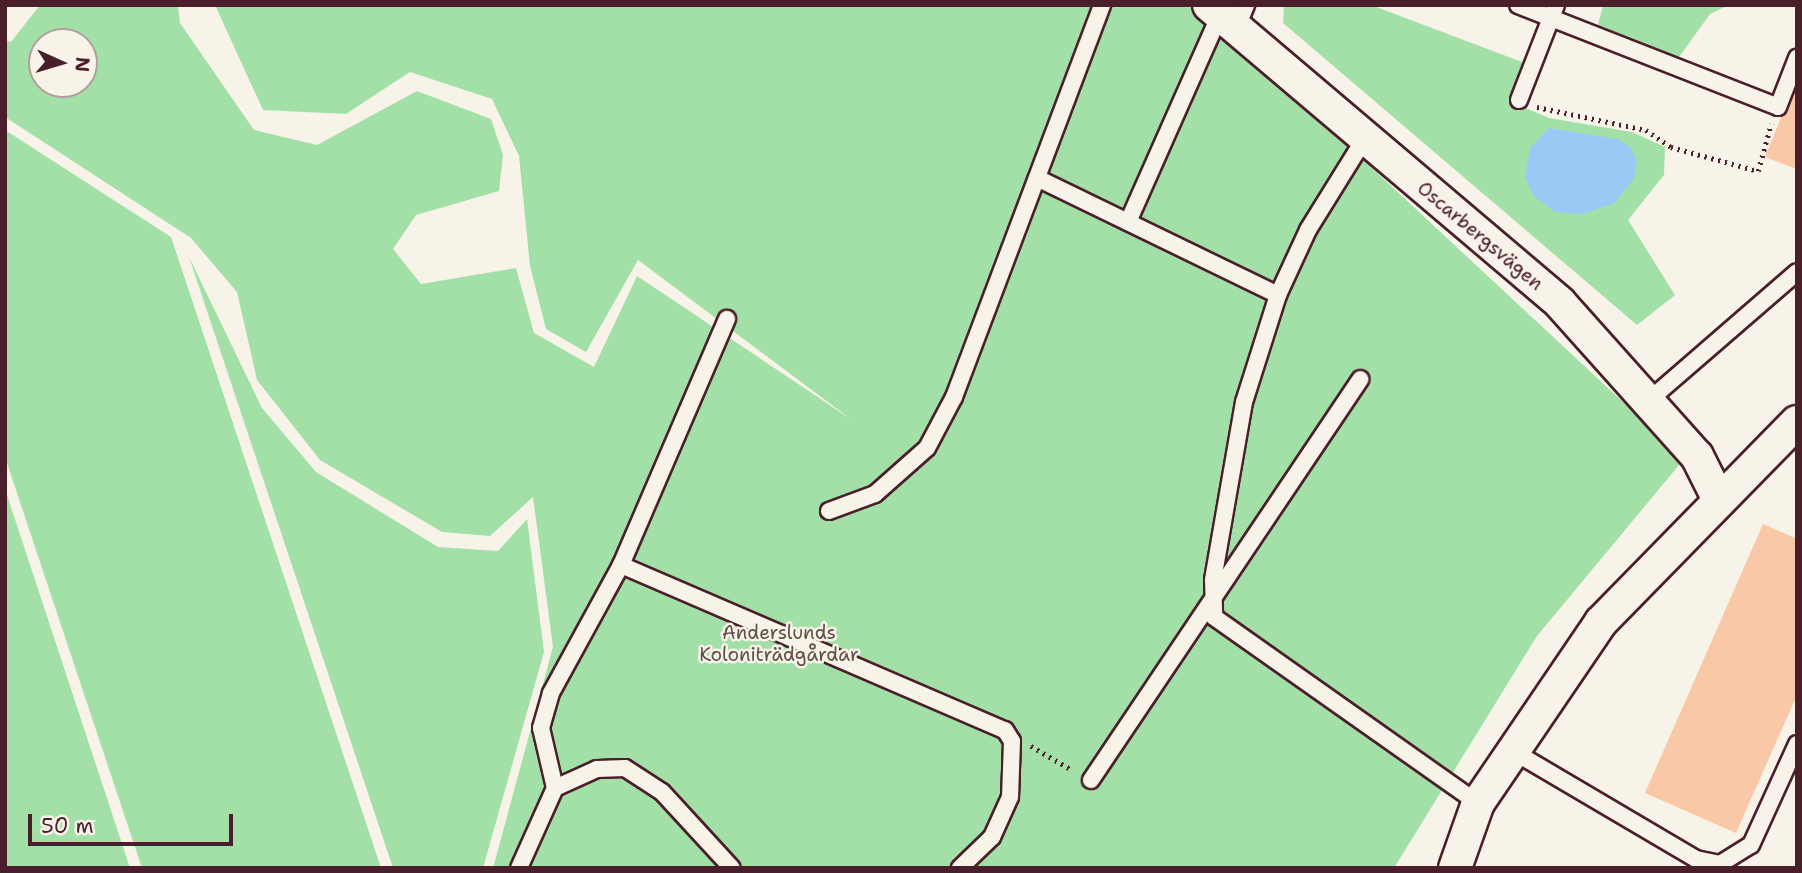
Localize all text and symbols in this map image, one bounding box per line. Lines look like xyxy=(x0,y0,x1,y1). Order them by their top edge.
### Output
north arrow xyxy=(28,28,98,98)
text: N xyxy=(69,56,95,73)
street label: Oscarbergsvägen xyxy=(1413,177,1547,295)
park label: Anderslunds Koloniträdgårdar xyxy=(699,622,859,666)
scale bar xyxy=(32,800,236,844)
text: 50 m xyxy=(41,812,94,840)

